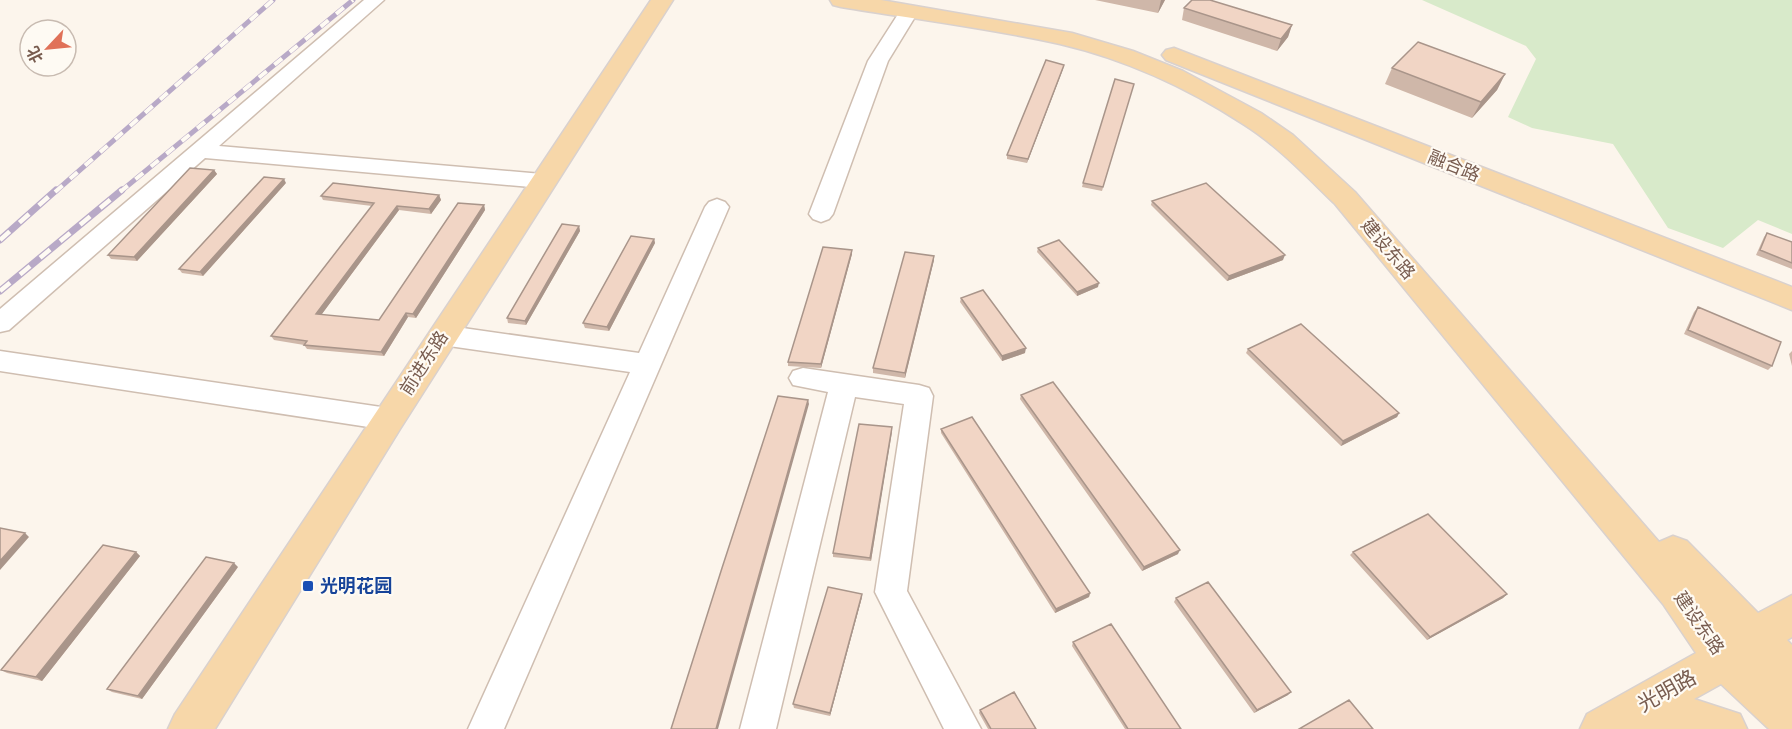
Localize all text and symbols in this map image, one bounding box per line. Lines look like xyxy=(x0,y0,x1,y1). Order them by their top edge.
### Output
north arrow xyxy=(18,18,78,78)
text: 北 xyxy=(22,43,47,66)
street label: 融合路 xyxy=(1425,145,1484,185)
street label: 建设东路 xyxy=(1357,214,1420,283)
street label: 前进东路 xyxy=(394,326,452,399)
place label: 光明花园 xyxy=(320,574,392,596)
marker: 光明花园 xyxy=(301,579,315,593)
street label: 建设东路 xyxy=(1670,587,1729,658)
street label: 光明路 xyxy=(1633,663,1700,717)

